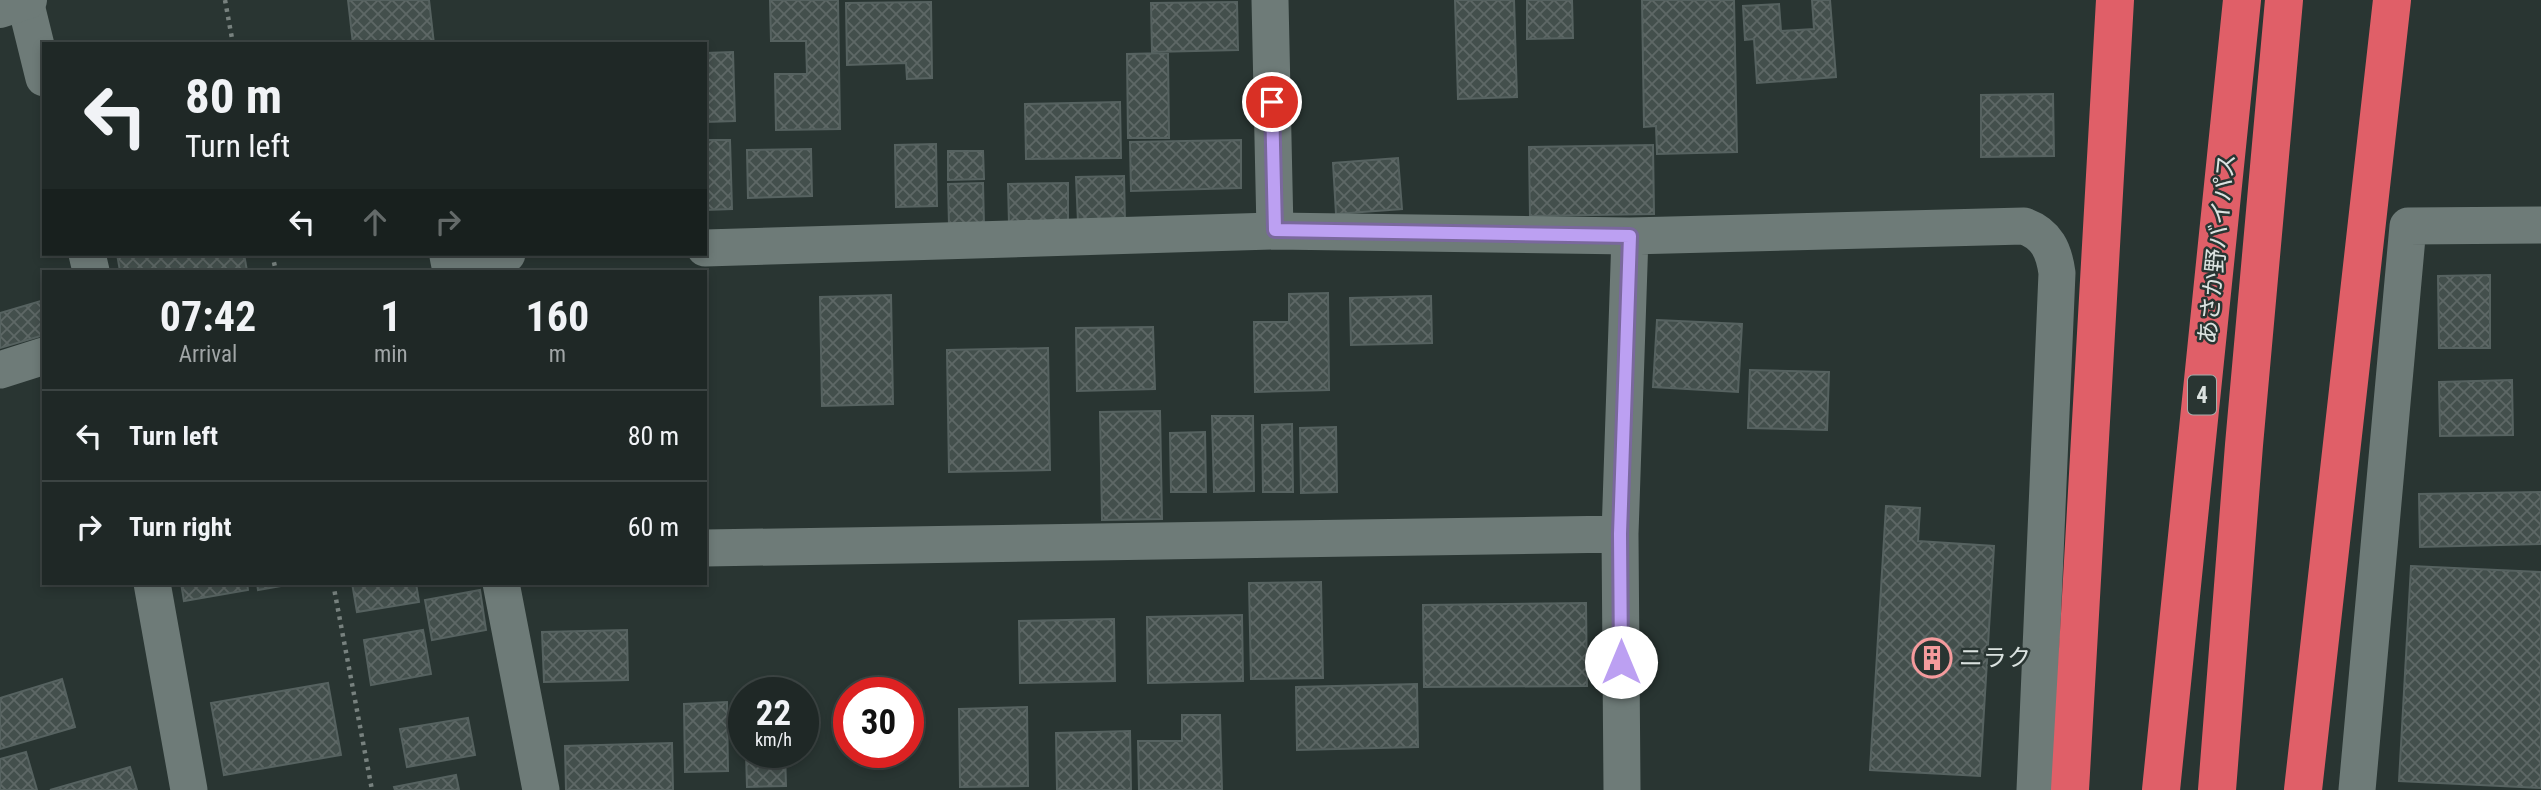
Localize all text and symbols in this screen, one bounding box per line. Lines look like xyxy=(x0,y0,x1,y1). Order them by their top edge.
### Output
text: 80 m xyxy=(185,68,282,125)
icon: left xyxy=(70,70,161,161)
pin xyxy=(1242,72,1302,132)
icon: arrive xyxy=(1253,83,1291,121)
text: Turn left xyxy=(185,127,290,165)
street label: あさか野バイパス xyxy=(2193,152,2241,346)
icon: left xyxy=(283,203,321,241)
icon: ahead xyxy=(356,203,394,241)
icon: right xyxy=(429,203,467,241)
text: 07:42 xyxy=(160,292,256,341)
text: 1 xyxy=(380,292,401,341)
text: 160 xyxy=(525,292,589,341)
text: Arrival xyxy=(179,341,237,368)
text: min xyxy=(374,341,408,368)
text: m xyxy=(549,341,566,368)
road number: 4 xyxy=(2188,376,2216,414)
icon: left xyxy=(70,417,108,455)
text: Turn left xyxy=(129,421,218,451)
text: 80 m xyxy=(628,421,679,451)
icon: right xyxy=(70,508,108,546)
text: Turn right xyxy=(129,512,231,542)
text: 60 m xyxy=(628,512,679,542)
position arrow xyxy=(1584,625,1658,699)
building icon: ニラク xyxy=(1911,637,1953,679)
place label: ニラク xyxy=(1959,644,2031,672)
speed limit sign: 30 xyxy=(833,677,924,768)
text: 22 xyxy=(756,693,791,734)
text: km/h xyxy=(755,729,792,750)

